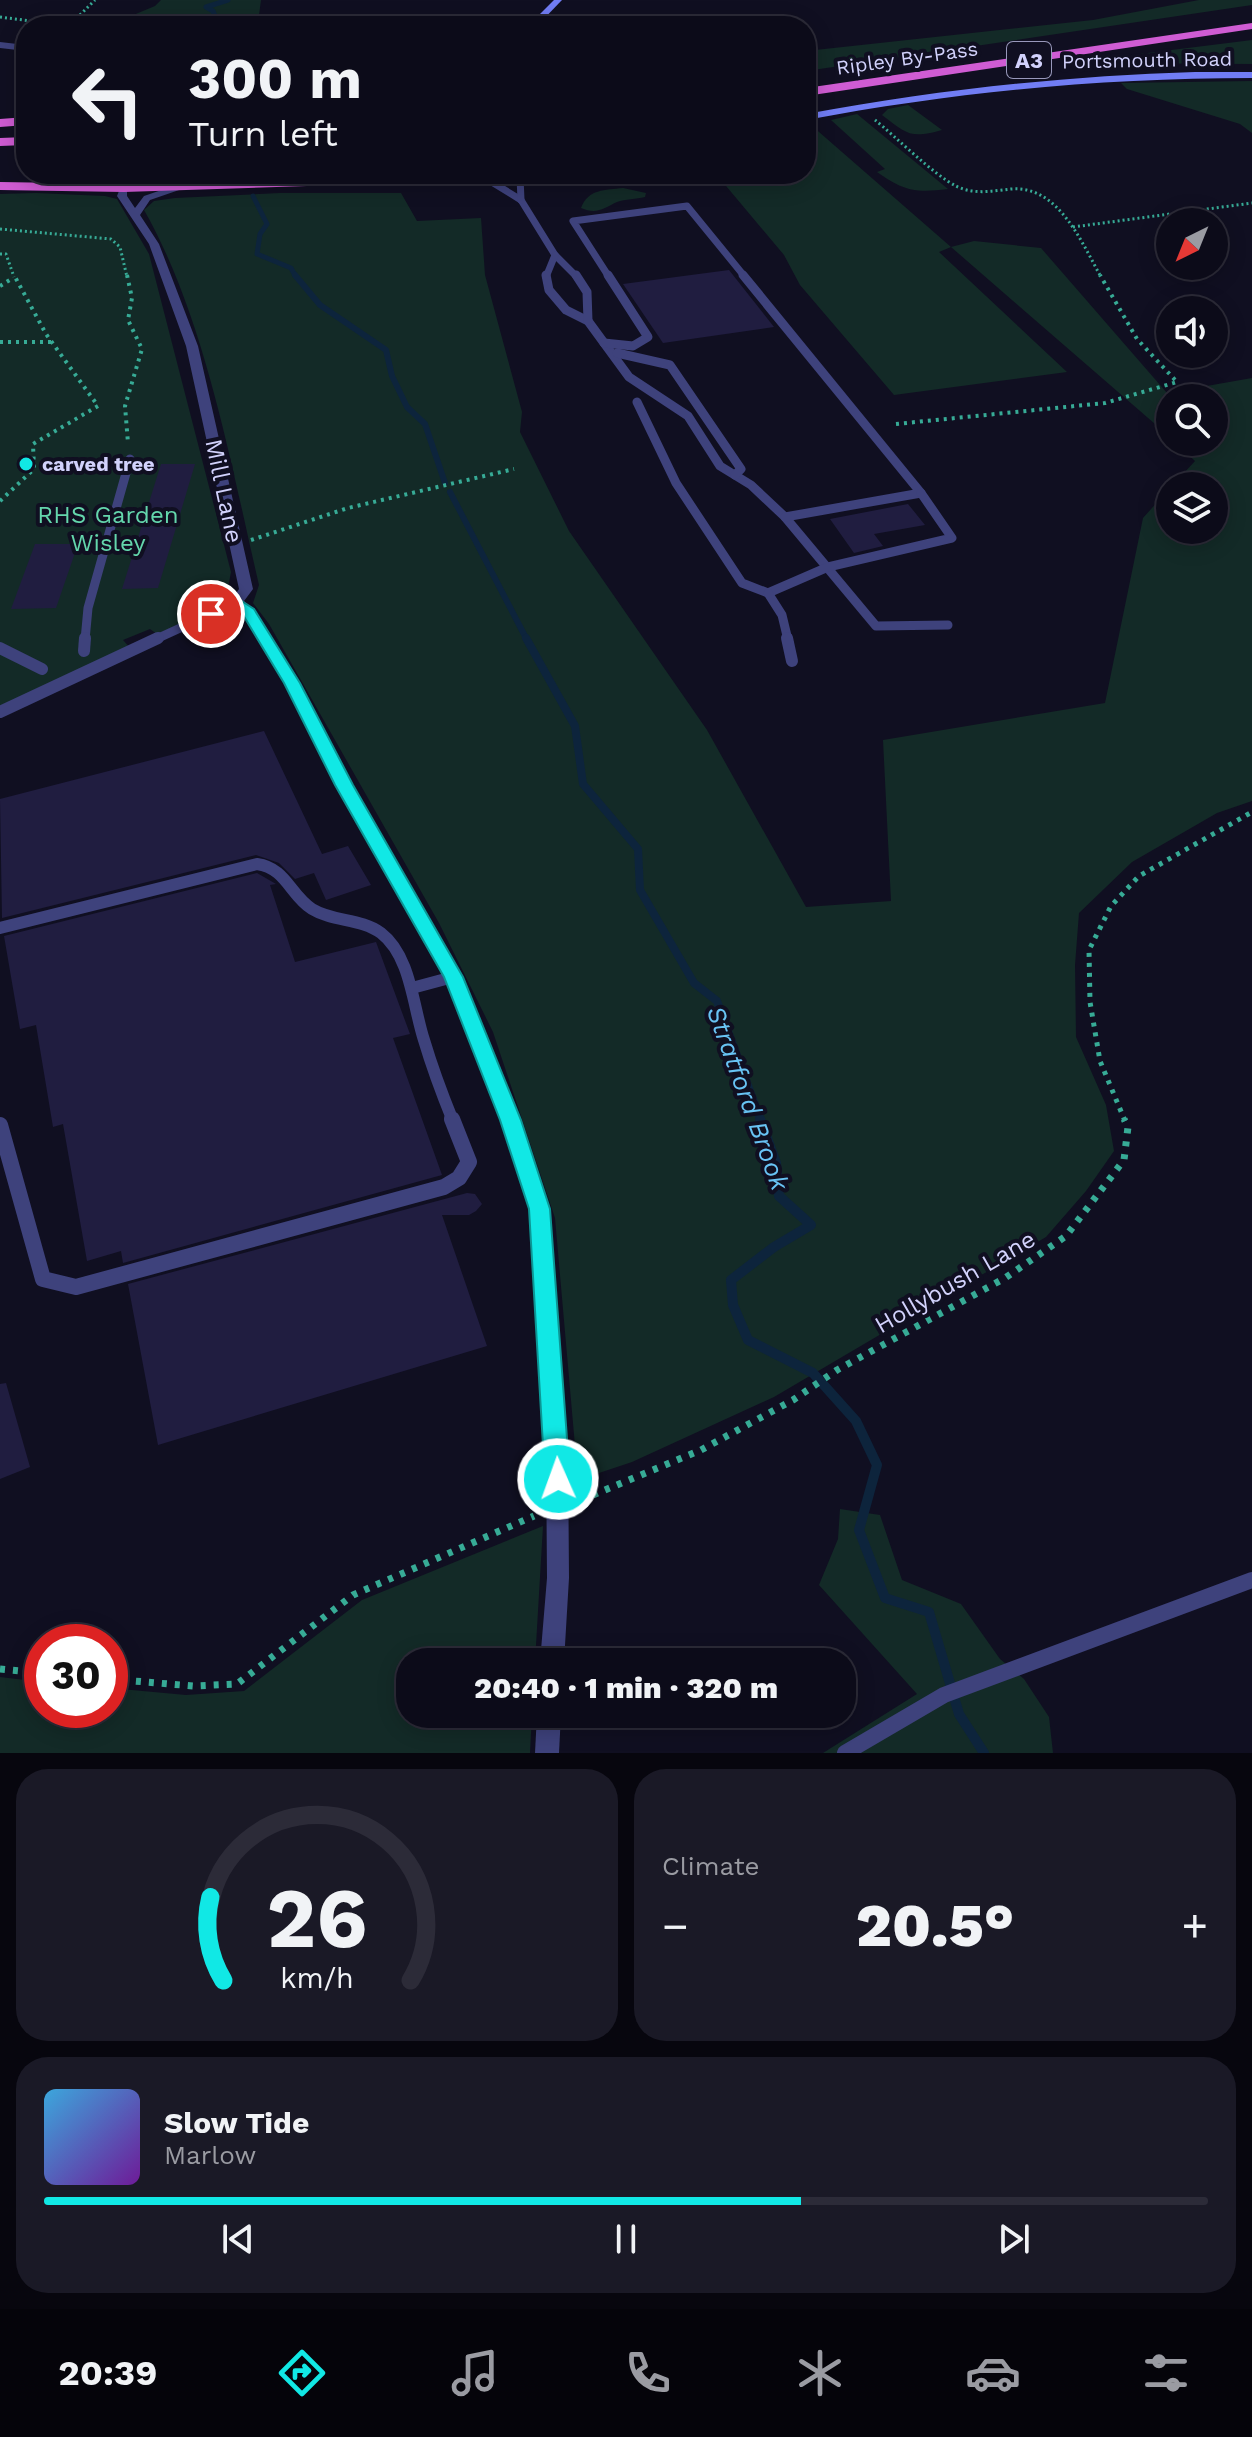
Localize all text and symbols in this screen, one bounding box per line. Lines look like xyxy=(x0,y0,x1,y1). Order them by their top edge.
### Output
street label: Ripley By-Pass xyxy=(835,36,979,80)
road number: A3 xyxy=(1007,42,1051,78)
text: 300 m xyxy=(188,46,362,112)
street label: Portsmouth Road xyxy=(1062,47,1232,73)
icon: left xyxy=(56,48,160,152)
text: Turn left xyxy=(188,113,338,155)
north arrow xyxy=(1156,208,1228,280)
map controls xyxy=(1156,208,1228,544)
button: sound xyxy=(1156,296,1228,368)
button: search xyxy=(1156,384,1228,456)
street label: Mill Lane xyxy=(199,436,249,546)
place label: carved tree xyxy=(42,452,155,476)
marker: carved tree xyxy=(17,455,35,473)
button: layers xyxy=(1156,472,1228,544)
park label: RHS Garden Wisley xyxy=(37,501,179,557)
pin xyxy=(177,580,245,648)
icon: arrive xyxy=(189,592,233,636)
water label: Stratford Brook xyxy=(701,1002,796,1195)
street label: Hollybush Lane xyxy=(870,1225,1040,1339)
position arrow xyxy=(516,1437,600,1521)
speed limit sign: 30 xyxy=(24,1624,128,1728)
text: 20:40 · 1 min · 320 m xyxy=(474,1670,778,1705)
text: Climate xyxy=(662,1851,760,1881)
text: 26 xyxy=(267,1870,367,1967)
text: 20.5° xyxy=(856,1890,1014,1961)
text: − xyxy=(662,1900,689,1952)
text: + xyxy=(1181,1900,1208,1952)
text: km/h xyxy=(280,1961,354,1995)
text: Slow Tide xyxy=(164,2105,309,2140)
text: Marlow xyxy=(164,2140,256,2170)
icon: previous xyxy=(216,2217,260,2261)
icon: pause xyxy=(604,2217,648,2261)
icon: next xyxy=(992,2217,1036,2261)
icon: directions xyxy=(274,2345,330,2401)
icon: music xyxy=(447,2345,503,2401)
icon: phone xyxy=(620,2345,676,2401)
icon: climate xyxy=(792,2345,848,2401)
icon: car xyxy=(965,2345,1021,2401)
icon: filters xyxy=(1138,2345,1194,2401)
text: 20:39 xyxy=(58,2352,157,2394)

